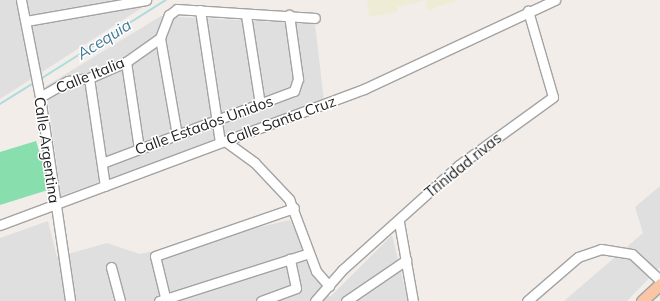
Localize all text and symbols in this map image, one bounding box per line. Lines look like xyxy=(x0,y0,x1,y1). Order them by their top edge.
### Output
water label: Acequia xyxy=(73,15,135,63)
street label: Calle Italia xyxy=(53,53,127,97)
street label: Calle Estados Unidos xyxy=(132,92,276,158)
street label: Calle Santa Cruz xyxy=(224,92,338,148)
street label: Calle Argentina xyxy=(31,96,63,204)
street label: Trinidad rivas xyxy=(421,129,505,201)

